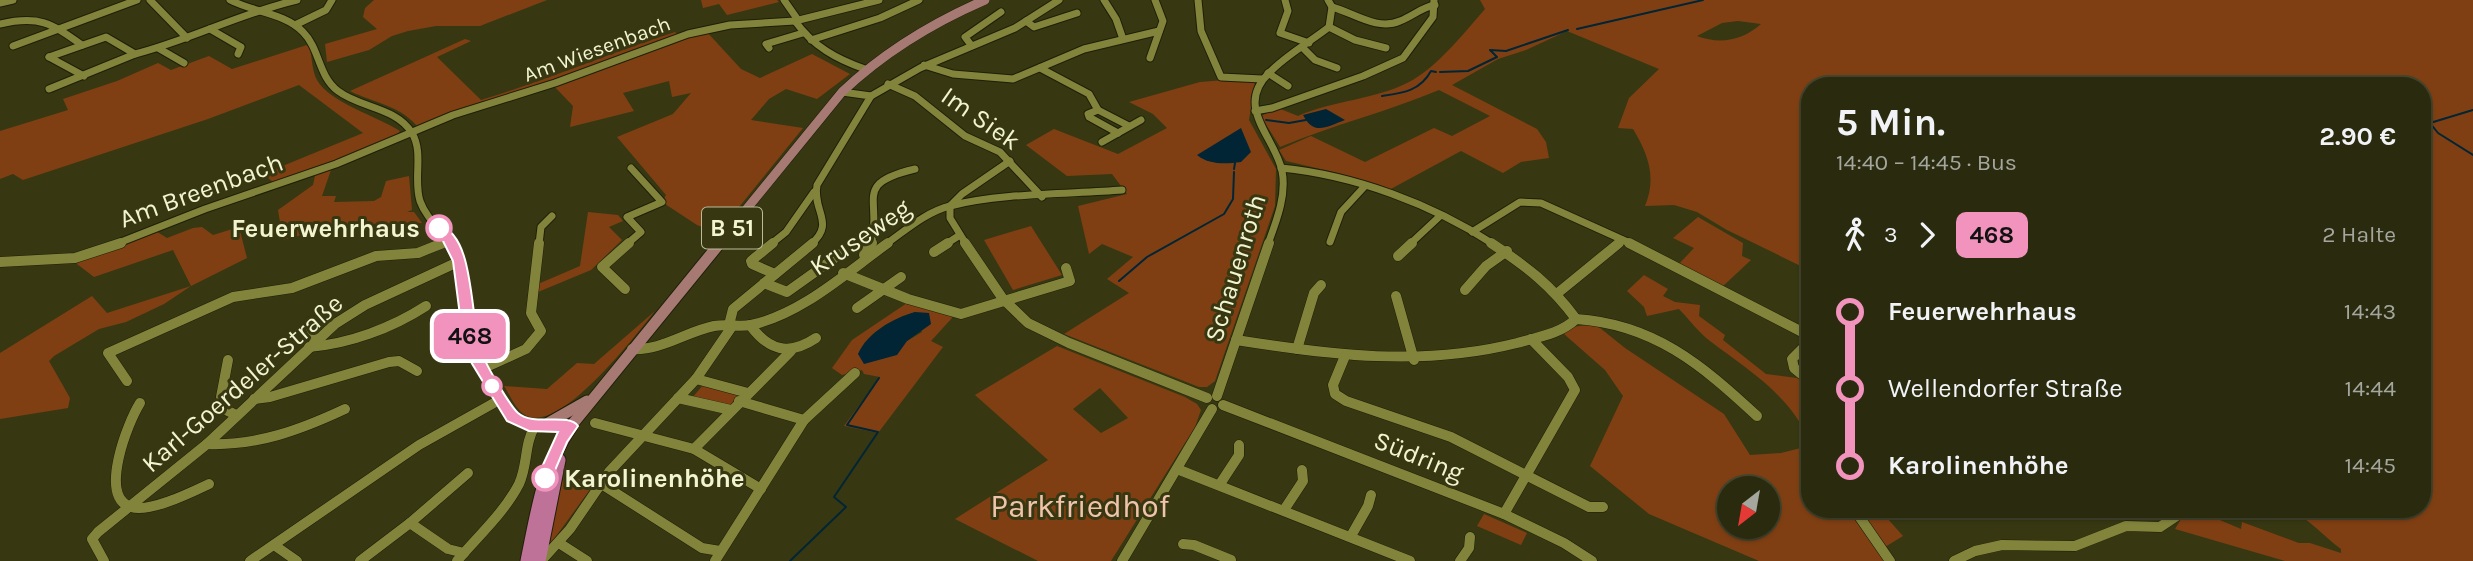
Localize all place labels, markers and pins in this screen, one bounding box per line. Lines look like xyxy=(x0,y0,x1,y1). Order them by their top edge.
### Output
place label: Feuerwehrhaus xyxy=(231,213,420,244)
marker: Feuerwehrhaus xyxy=(426,215,452,241)
unlabelled marker xyxy=(482,376,502,396)
place label: Karolinenhöhe xyxy=(564,463,745,494)
marker: Karolinenhöhe xyxy=(532,465,558,491)

